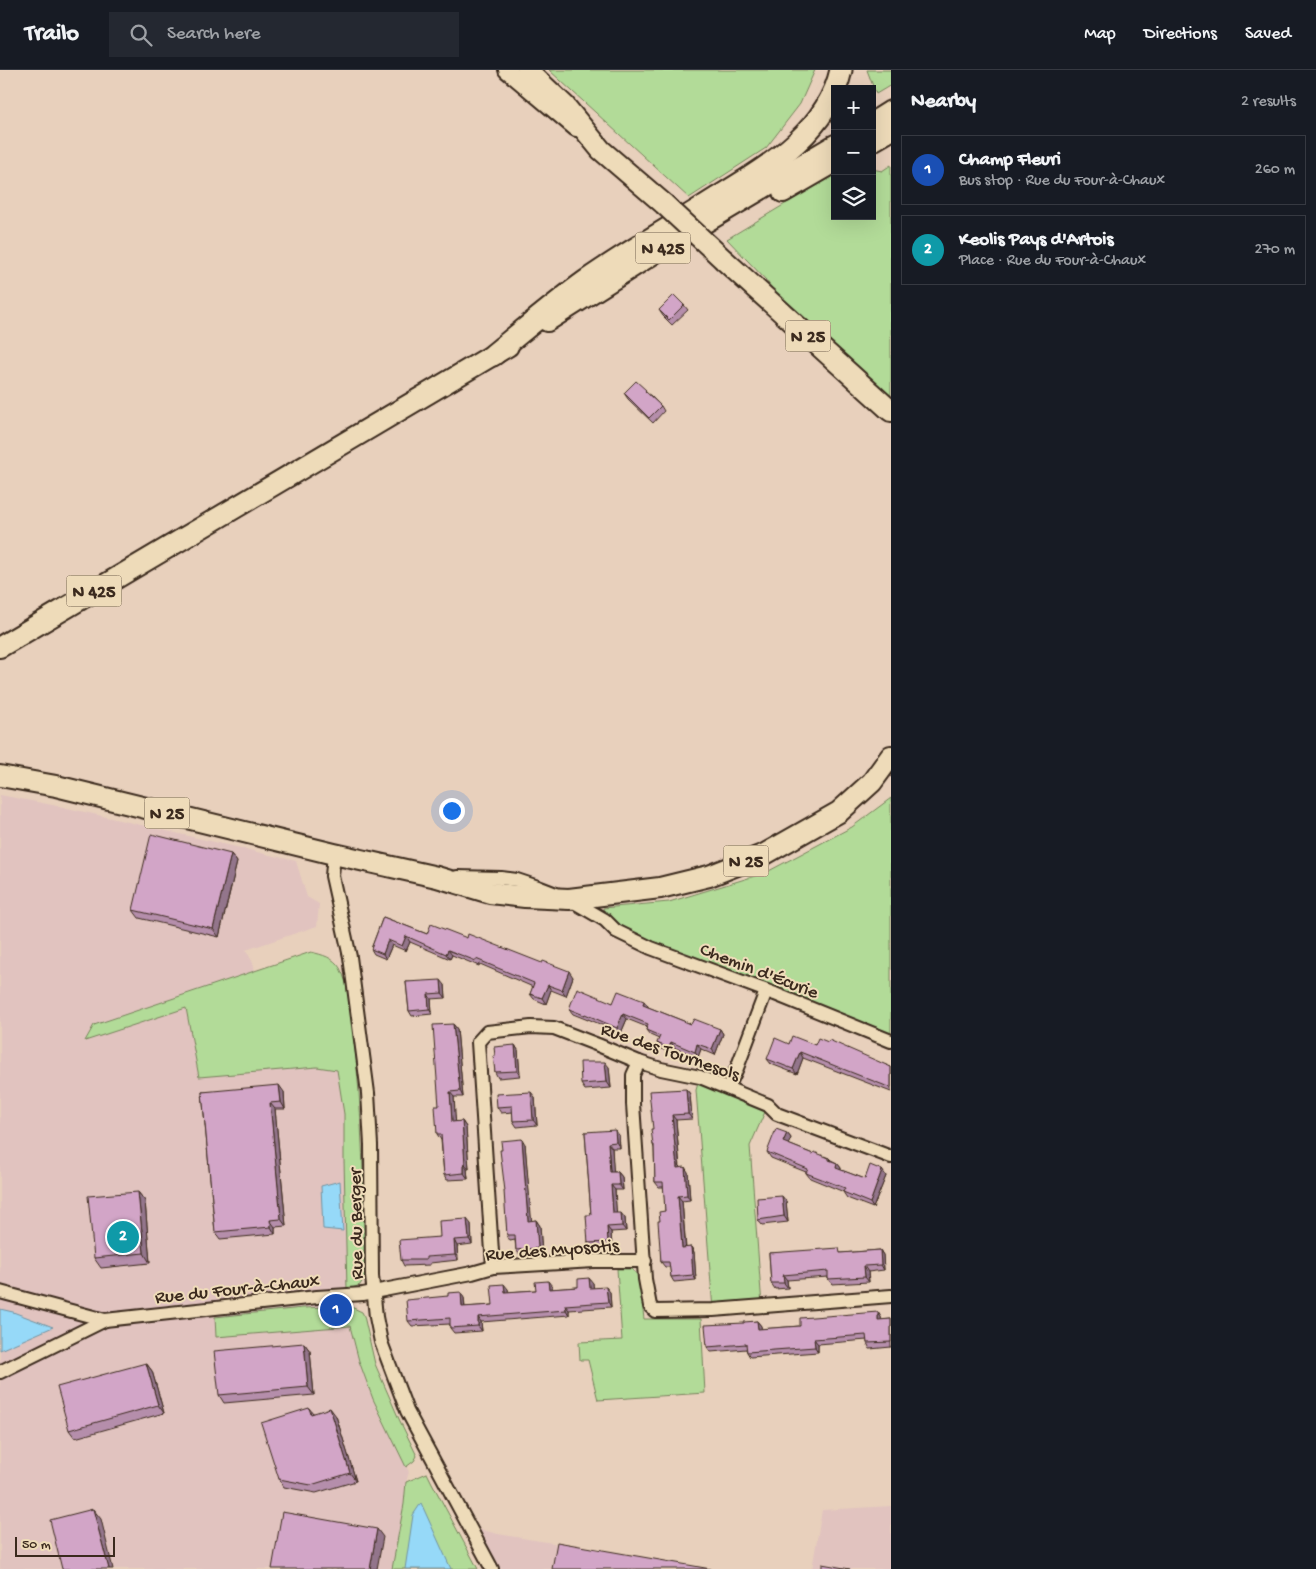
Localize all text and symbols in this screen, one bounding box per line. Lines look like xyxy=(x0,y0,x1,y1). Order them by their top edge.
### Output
search box xyxy=(109,12,459,57)
text: Trailo xyxy=(25,20,79,49)
icon: search xyxy=(127,21,155,49)
text: Search here xyxy=(167,23,261,46)
text: Map xyxy=(1084,24,1116,45)
text: Directions xyxy=(1144,24,1217,45)
text: Saved xyxy=(1245,24,1291,45)
map controls xyxy=(831,85,876,220)
button: + xyxy=(831,85,876,130)
text: Nearby xyxy=(911,90,976,115)
text: 2 results xyxy=(1241,93,1296,112)
button: − xyxy=(831,130,876,175)
text: Champ Fleuri xyxy=(959,149,1061,172)
text: 1 xyxy=(925,161,931,180)
text: 260 m xyxy=(1255,161,1295,180)
text: Bus stop · Rue du Four-à-Chaux xyxy=(959,172,1165,191)
button: layers xyxy=(831,175,876,220)
text: Keolis Pays d'Artois xyxy=(959,229,1113,252)
road number: N 425 xyxy=(636,232,690,264)
text: 2 xyxy=(924,241,932,260)
text: 270 m xyxy=(1255,241,1295,260)
text: Place · Rue du Four-à-Chaux xyxy=(959,252,1146,271)
road number: N 25 xyxy=(786,320,830,352)
road number: N 425 xyxy=(66,576,122,606)
road number: N 25 xyxy=(144,798,190,828)
your location xyxy=(439,798,465,824)
road number: N 25 xyxy=(724,846,768,876)
street label: Chemin d'Écurie xyxy=(696,939,822,1006)
street label: Rue des Tournesols xyxy=(597,1019,743,1088)
street label: Rue du Berger xyxy=(345,1166,370,1280)
pin: 2 xyxy=(107,1218,139,1256)
street label: Rue des Myosotis xyxy=(485,1235,621,1268)
street label: Rue du Four-à-Chaux xyxy=(154,1270,321,1311)
pin: 1 xyxy=(320,1291,352,1329)
scale bar xyxy=(15,1534,115,1557)
text: 50 m xyxy=(22,1537,51,1554)

